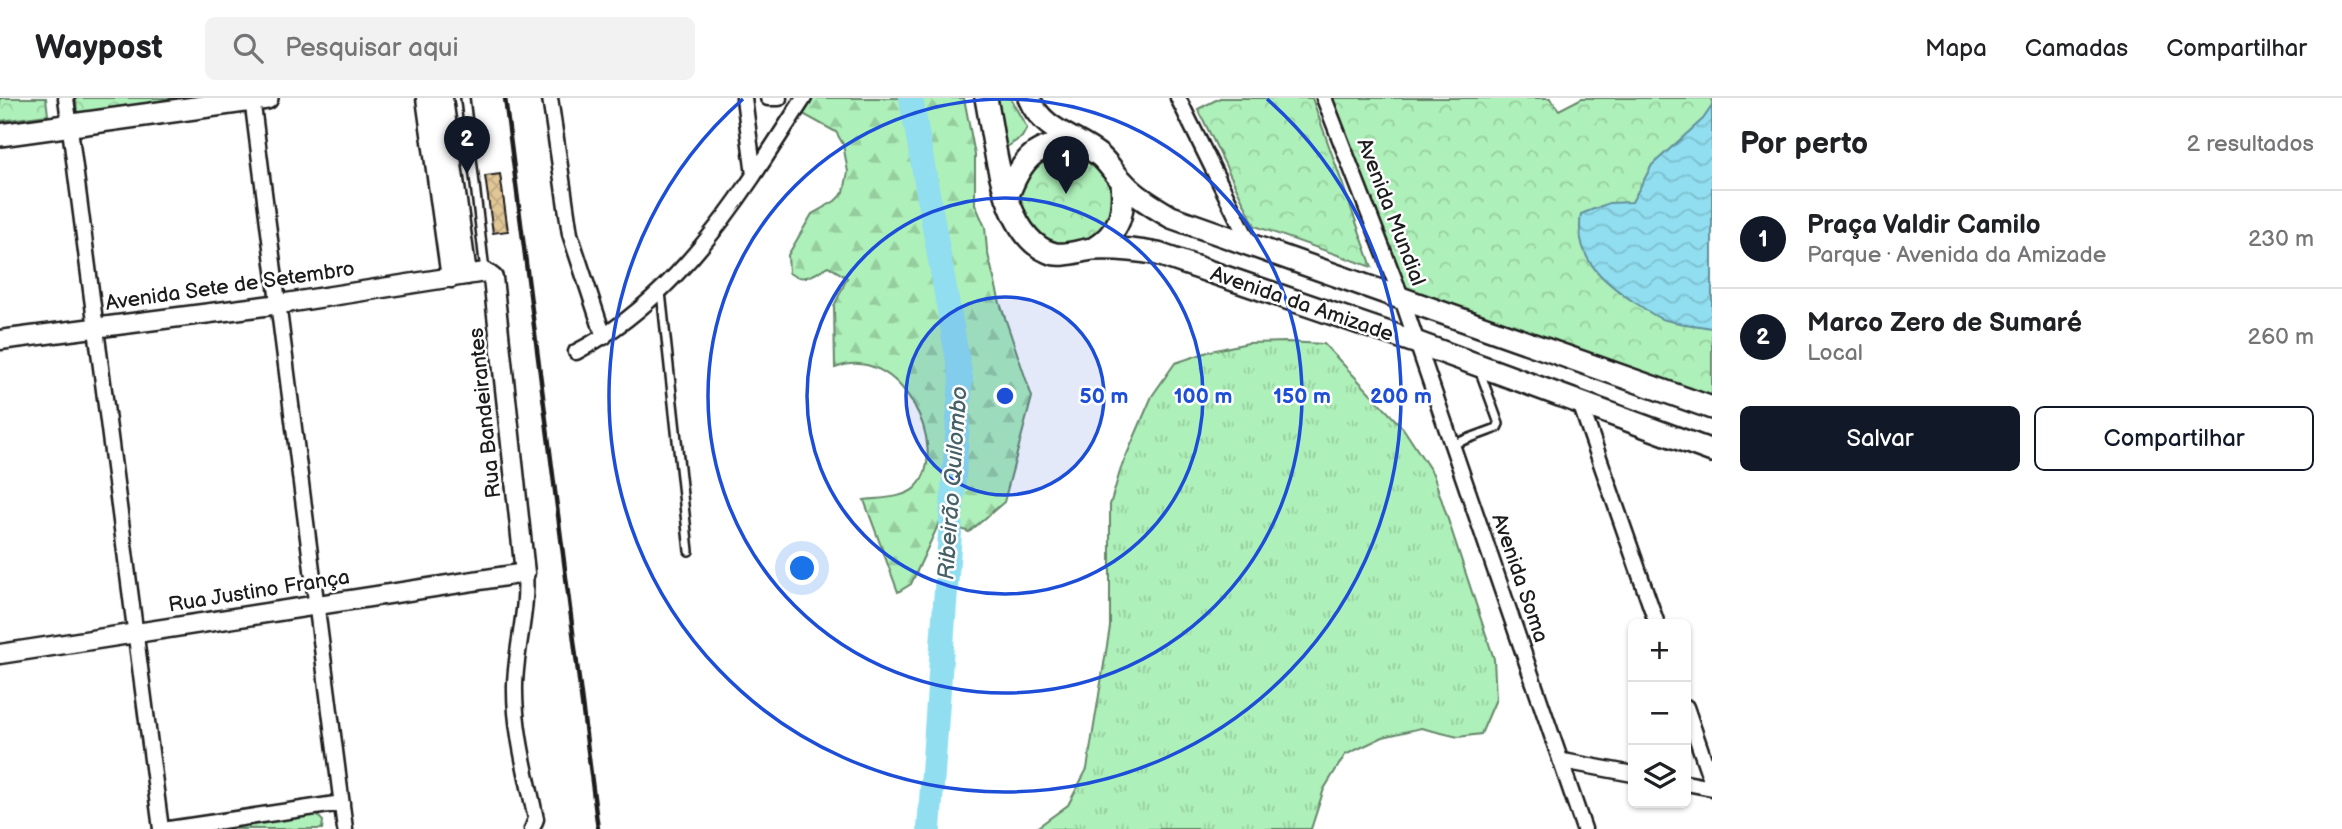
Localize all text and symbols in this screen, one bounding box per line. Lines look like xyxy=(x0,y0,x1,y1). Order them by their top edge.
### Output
search box xyxy=(205,17,695,80)
text: Waypost xyxy=(35,28,163,68)
icon: search xyxy=(229,29,267,67)
text: Pesquisar aqui xyxy=(285,33,459,64)
text: Mapa xyxy=(1925,34,1987,63)
text: Camadas xyxy=(2025,34,2128,63)
text: Compartilhar xyxy=(2166,34,2307,63)
pin: 2 xyxy=(444,116,490,174)
text: Por perto xyxy=(1740,126,1868,162)
text: 2 resultados xyxy=(2186,130,2314,158)
street label: Avenida Mundial xyxy=(1351,135,1431,289)
pin: 1 xyxy=(1043,136,1089,194)
text: Praça Valdir Camilo xyxy=(1807,210,2040,241)
text: 1 xyxy=(1758,225,1768,253)
text: 230 m xyxy=(2248,225,2314,253)
text: Parque · Avenida da Amizade xyxy=(1807,241,2106,269)
street label: Avenida Sete de Setembro xyxy=(104,256,356,316)
street label: Avenida da Amizade xyxy=(1207,261,1397,347)
text: Marco Zero de Sumaré xyxy=(1807,308,2082,339)
text: 2 xyxy=(1756,323,1770,351)
text: 260 m xyxy=(2248,323,2314,351)
street label: Rua Bandeirantes xyxy=(464,327,506,499)
text: Local xyxy=(1807,339,1863,367)
centre of rings xyxy=(993,384,1017,408)
text: 50 m xyxy=(1080,384,1128,409)
text: 100 m xyxy=(1174,384,1232,409)
text: 150 m xyxy=(1273,384,1331,409)
text: 200 m xyxy=(1370,384,1432,409)
water label: Ribeirão Quilombo xyxy=(932,385,974,581)
button: Salvar xyxy=(1740,406,2020,471)
button: Compartilhar xyxy=(2034,406,2314,471)
street label: Avenida Soma xyxy=(1486,510,1554,646)
your location xyxy=(785,551,819,585)
street label: Rua Justino França xyxy=(166,564,352,618)
map controls xyxy=(1628,619,1691,808)
button: + xyxy=(1628,619,1691,682)
button: − xyxy=(1628,682,1691,745)
button: layers xyxy=(1628,745,1691,808)

